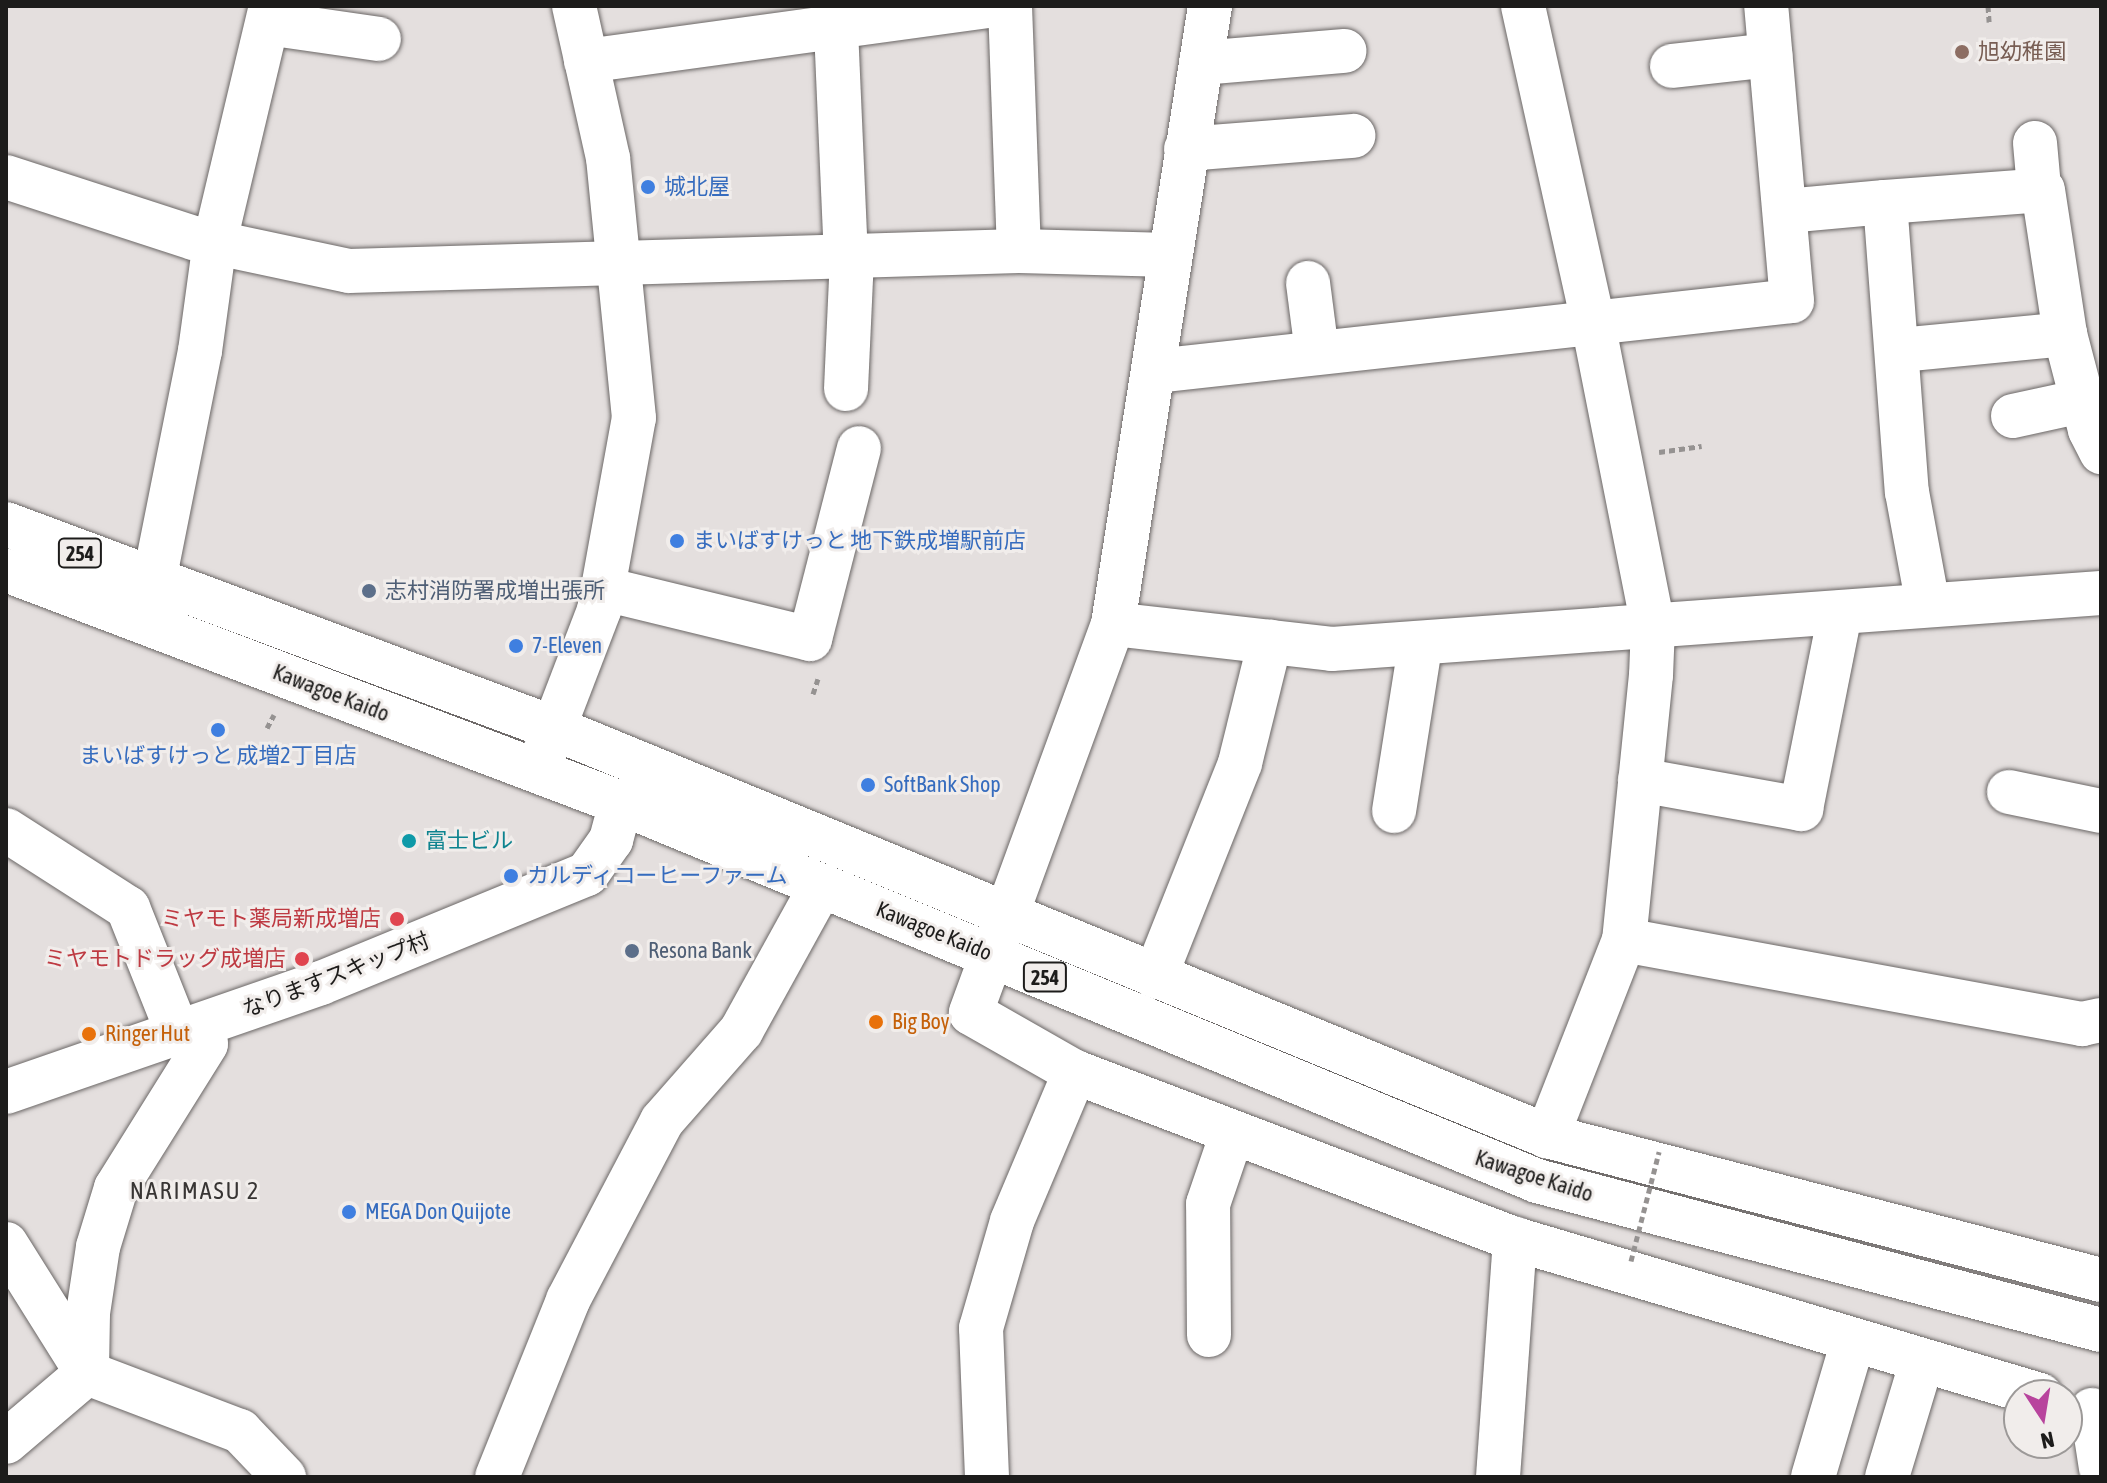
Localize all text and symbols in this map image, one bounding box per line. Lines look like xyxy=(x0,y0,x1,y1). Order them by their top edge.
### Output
place label: 旭幼稚園 xyxy=(1978,39,2066,65)
marker: 旭幼稚園 xyxy=(1953,43,1971,61)
place label: 城北屋 xyxy=(664,174,730,200)
marker: 城北屋 xyxy=(639,178,657,196)
place label: まいばすけっと 地下鉄成増駅前店 xyxy=(693,528,1026,554)
marker: まいばすけっと 地下鉄成増駅前店 xyxy=(668,532,686,550)
road number: 254 xyxy=(56,537,104,569)
place label: 志村消防署成増出張所 xyxy=(385,578,605,604)
marker: 志村消防署成増出張所 xyxy=(360,582,378,600)
place label: 7-Eleven xyxy=(532,633,602,659)
marker: 7-Eleven xyxy=(507,637,525,655)
street label: Kawagoe Kaido xyxy=(269,659,393,727)
marker: まいばすけっと 成増2丁目店 xyxy=(209,721,227,739)
place label: まいばすけっと 成増2丁目店 xyxy=(79,743,357,769)
place label: SoftBank Shop xyxy=(884,772,1001,798)
marker: SoftBank Shop xyxy=(859,776,877,794)
place label: 富士ビル xyxy=(425,828,513,854)
marker: 富士ビル xyxy=(400,832,418,850)
place label: カルディコーヒーファーム xyxy=(527,863,791,889)
marker: カルディコーヒーファーム xyxy=(502,867,520,885)
street label: Kawagoe Kaido xyxy=(872,896,996,966)
place label: ミヤモト薬局新成増店 xyxy=(161,906,381,932)
marker: ミヤモト薬局新成増店 xyxy=(388,910,406,928)
street label: なりますスキップ村 xyxy=(239,927,433,1023)
place label: Resona Bank xyxy=(648,938,752,964)
marker: Resona Bank xyxy=(623,942,641,960)
place label: ミヤモトドラッグ成増店 xyxy=(44,946,286,972)
marker: ミヤモトドラッグ成増店 xyxy=(293,950,311,968)
road number: 254 xyxy=(1021,961,1069,993)
place label: Big Boy xyxy=(892,1009,950,1035)
marker: Big Boy xyxy=(867,1013,885,1031)
place label: Ringer Hut xyxy=(105,1021,190,1047)
marker: Ringer Hut xyxy=(80,1025,98,1043)
street label: Kawagoe Kaido xyxy=(1472,1145,1596,1207)
district label: NARIMASU 2 xyxy=(130,1177,260,1205)
place label: MEGA Don Quijote xyxy=(365,1199,511,1225)
marker: MEGA Don Quijote xyxy=(340,1203,358,1221)
north arrow xyxy=(2003,1379,2083,1459)
text: N xyxy=(2039,1426,2057,1455)

